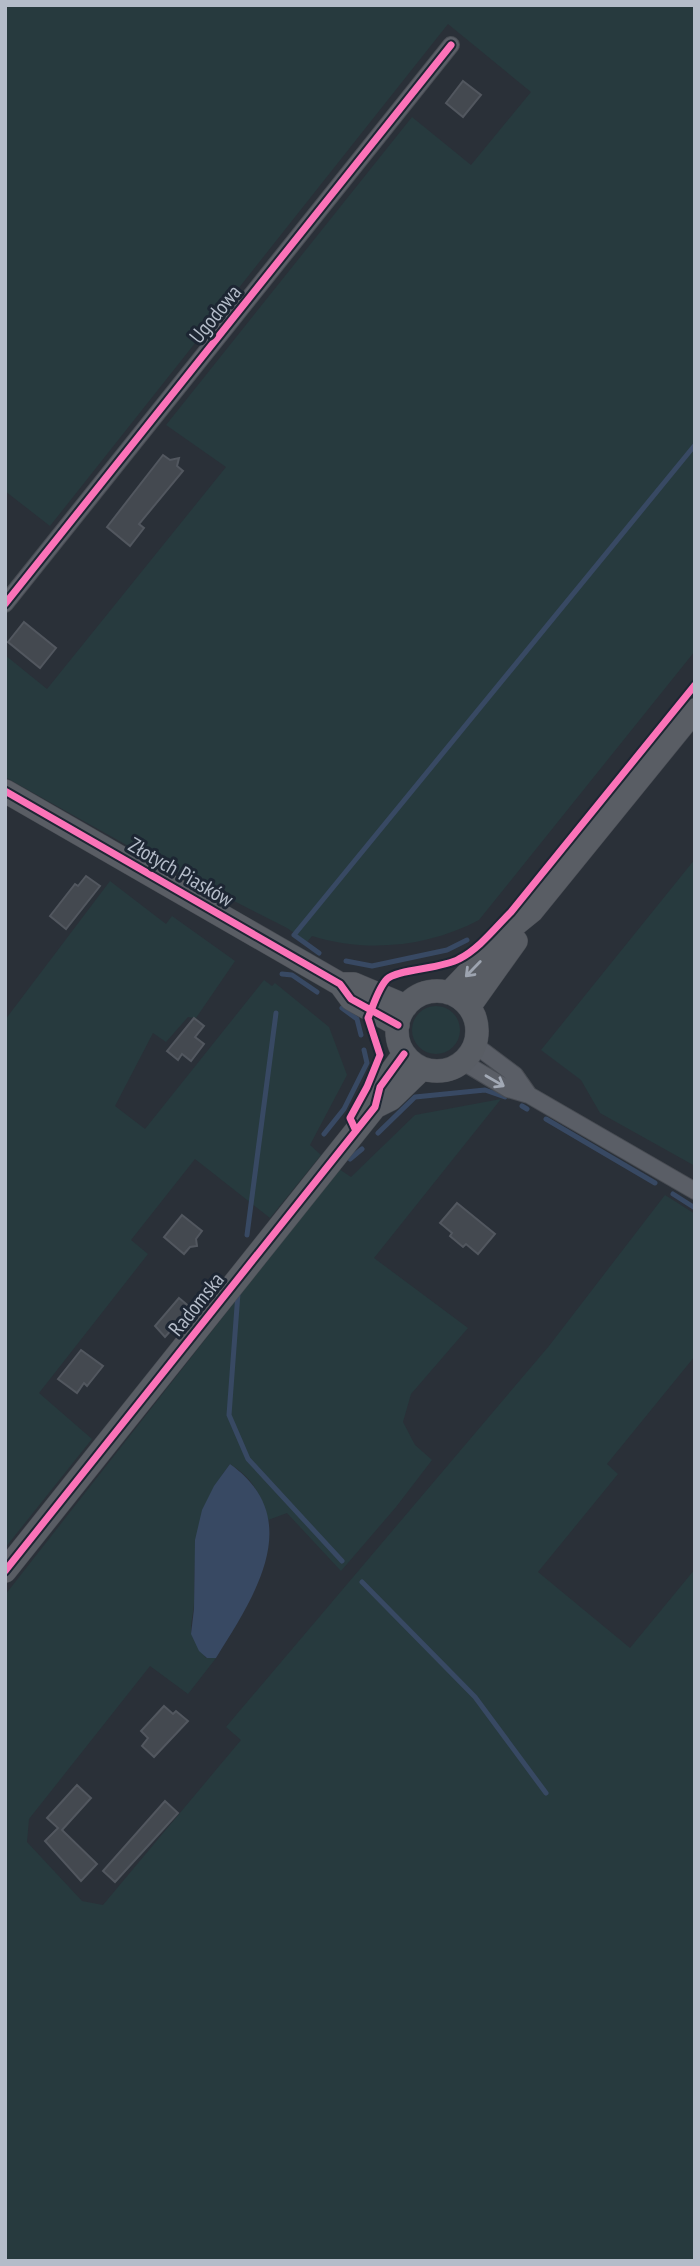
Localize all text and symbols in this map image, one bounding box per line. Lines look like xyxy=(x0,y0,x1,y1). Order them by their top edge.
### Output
street label: Ugodowa xyxy=(183,279,247,349)
street label: Złotych Piasków xyxy=(124,831,239,913)
one-way arrow xyxy=(464,960,481,977)
one-way arrow xyxy=(484,1075,505,1088)
street label: Radomska xyxy=(162,1267,230,1341)

